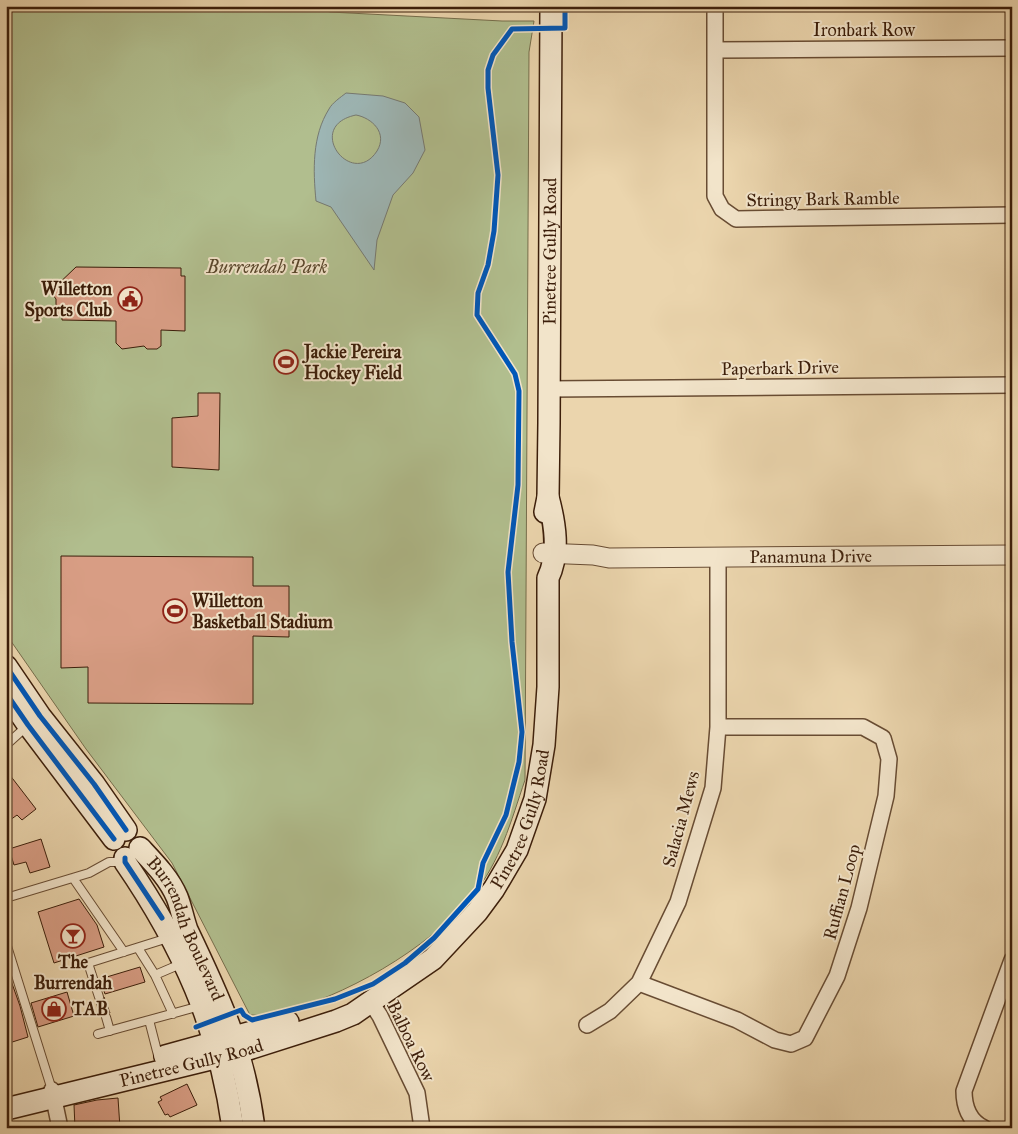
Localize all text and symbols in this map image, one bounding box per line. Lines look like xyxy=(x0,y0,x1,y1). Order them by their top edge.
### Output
street label: Ironbark Row xyxy=(813,19,915,41)
street label: Pinetree Gully Road xyxy=(538,178,561,325)
street label: Stringy Bark Ramble xyxy=(746,187,900,212)
park label: Burrendah Park xyxy=(206,256,327,278)
place label: Willetton Sports Club xyxy=(25,278,112,322)
public building icon: Willetton Sports Club xyxy=(117,286,143,312)
place label: Jackie Pereira Hockey Field xyxy=(302,341,403,385)
sports icon: Jackie Pereira Hockey Field xyxy=(273,349,299,375)
street label: Paperbark Drive xyxy=(721,356,839,380)
street label: Panamuna Drive xyxy=(749,545,872,568)
place label: Willetton Basketball Stadium xyxy=(192,590,334,633)
sports icon: Willetton Basketball Stadium xyxy=(162,598,188,624)
street label: Pinetree Gully Road xyxy=(486,748,554,893)
street label: Salacia Mews xyxy=(658,768,704,870)
street label: Ruffian Loop xyxy=(819,842,865,942)
street label: Burrendah Boulevard xyxy=(142,852,229,1004)
bar icon: The Burrendah xyxy=(60,923,86,949)
place label: The Burrendah xyxy=(34,951,113,994)
shop icon: TAB xyxy=(41,996,67,1022)
street label: Balboa Row xyxy=(382,997,440,1085)
place label: TAB xyxy=(71,998,108,1020)
street label: Pinetree Gully Road xyxy=(117,1034,266,1092)

